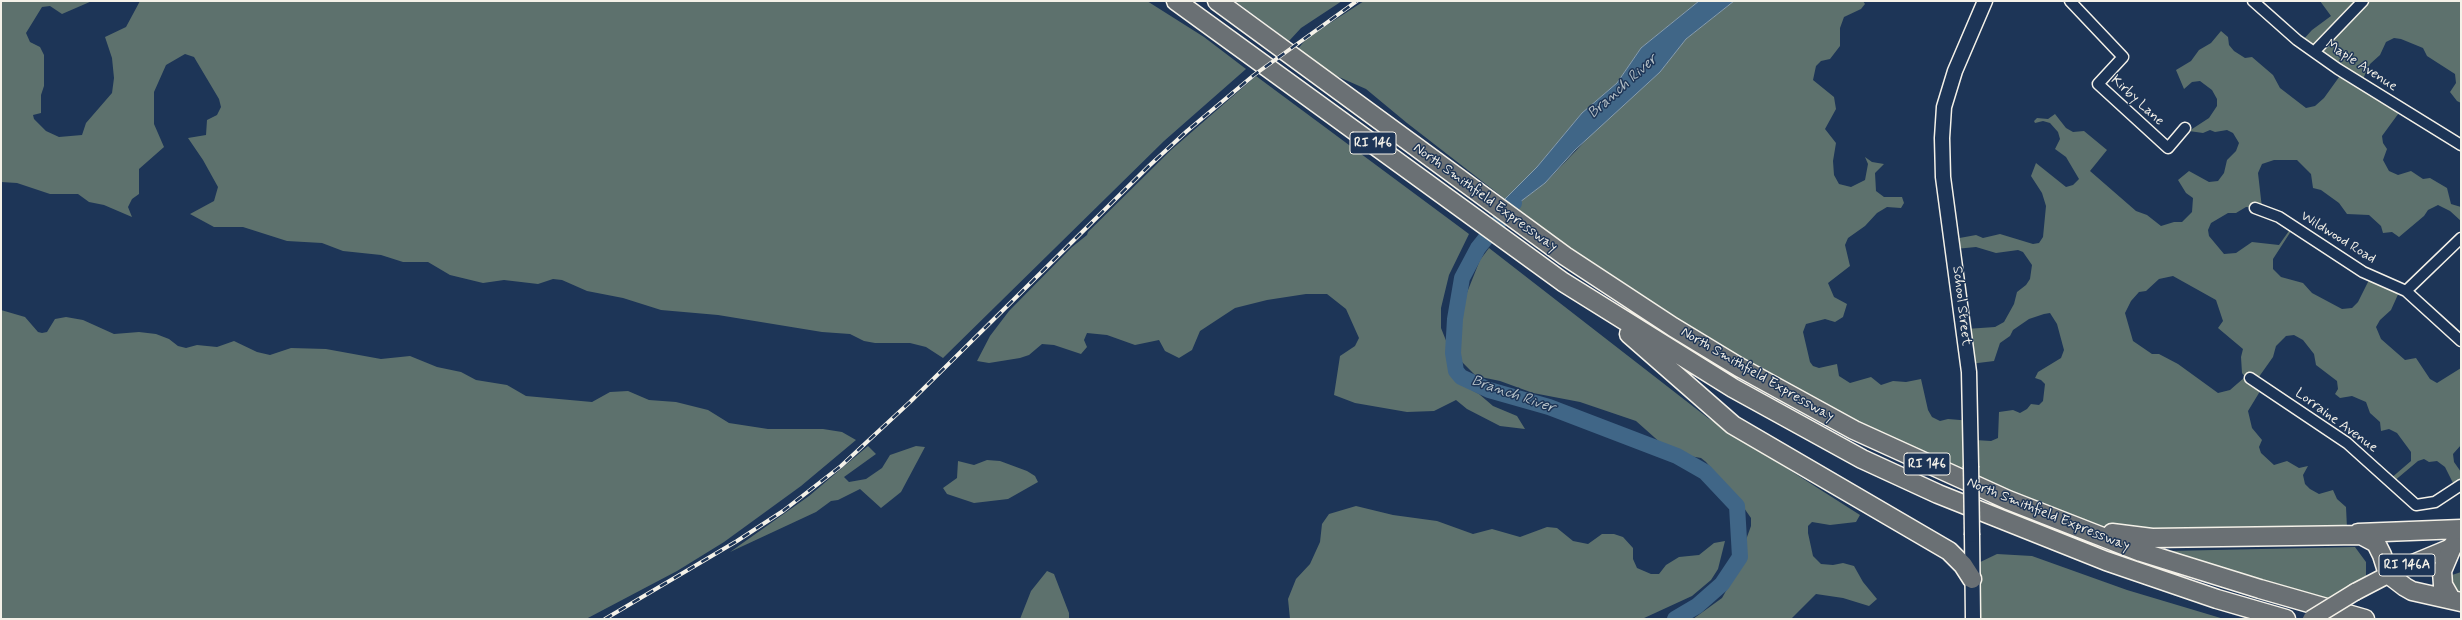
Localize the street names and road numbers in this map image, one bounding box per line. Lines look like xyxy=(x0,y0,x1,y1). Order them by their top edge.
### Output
street label: Maple Avenue xyxy=(2322,36,2400,96)
street label: Kirby Lane xyxy=(2107,72,2167,130)
road number: RI 146 xyxy=(1350,132,1396,154)
street label: North Smithfield Expressway xyxy=(1410,140,1560,256)
street label: Wildwood Road xyxy=(2297,208,2379,268)
street label: School Street xyxy=(1948,265,1974,347)
street label: North Smithfield Expressway xyxy=(1677,324,1837,426)
street label: Lorraine Avenue xyxy=(2291,385,2381,457)
road number: RI 146 xyxy=(1904,453,1950,475)
street label: North Smithfield Expressway xyxy=(1964,475,2132,555)
road number: RI 146A xyxy=(2379,554,2435,576)

